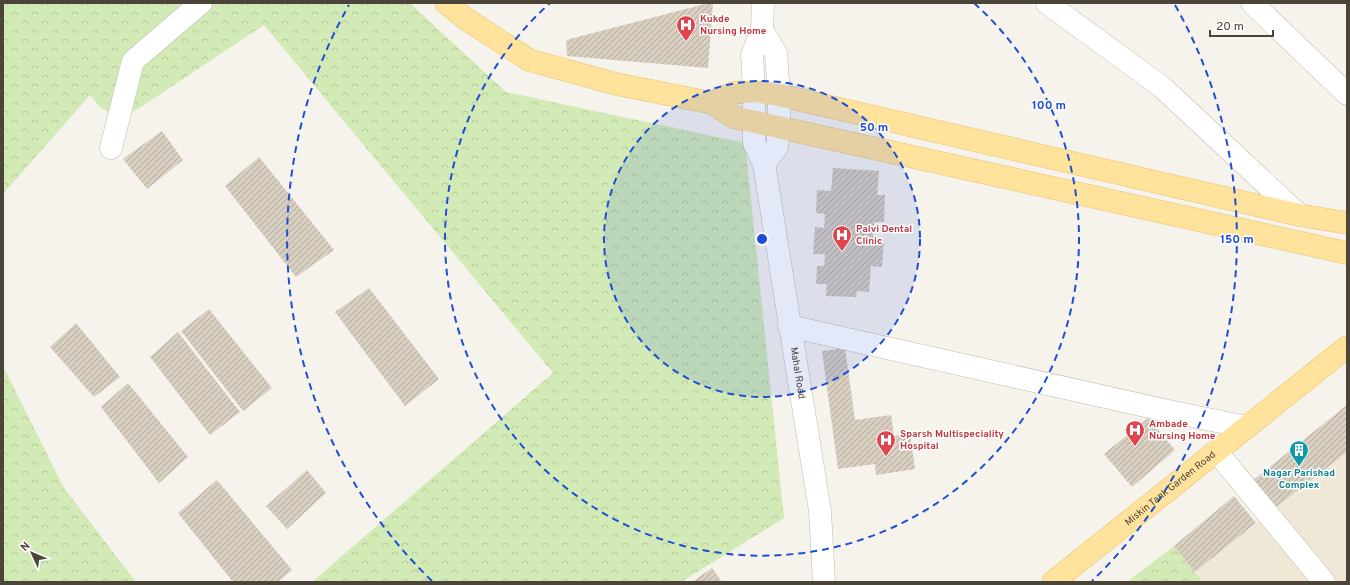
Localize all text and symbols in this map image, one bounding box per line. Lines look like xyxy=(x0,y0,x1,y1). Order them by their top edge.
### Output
scale bar xyxy=(1210,12,1273,38)
place label: Kukde Nursing Home xyxy=(700,13,767,38)
hospital icon: Kukde Nursing Home xyxy=(675,14,697,42)
text: 20 m xyxy=(1216,19,1244,35)
text: 100 m xyxy=(1032,98,1066,114)
text: 50 m xyxy=(860,120,888,136)
place label: Palvi Dental Clinic xyxy=(856,223,912,248)
hospital icon: Palvi Dental Clinic xyxy=(831,224,853,252)
centre of rings xyxy=(755,232,769,246)
text: 150 m xyxy=(1220,232,1254,248)
street label: Mahal Road xyxy=(787,346,808,400)
place label: Ambade Nursing Home xyxy=(1149,418,1216,443)
hospital icon: Ambade Nursing Home xyxy=(1124,419,1146,447)
place label: Sparsh Multispeciality Hospital xyxy=(900,428,1004,453)
hospital icon: Sparsh Multispeciality Hospital xyxy=(875,429,897,457)
building icon: Nagar Parishad Complex xyxy=(1288,439,1310,467)
street label: Miskin Tank Garden Road xyxy=(1122,448,1218,529)
place label: Nagar Parishad Complex xyxy=(1263,467,1335,492)
north arrow xyxy=(12,533,52,573)
text: N xyxy=(18,539,33,554)

